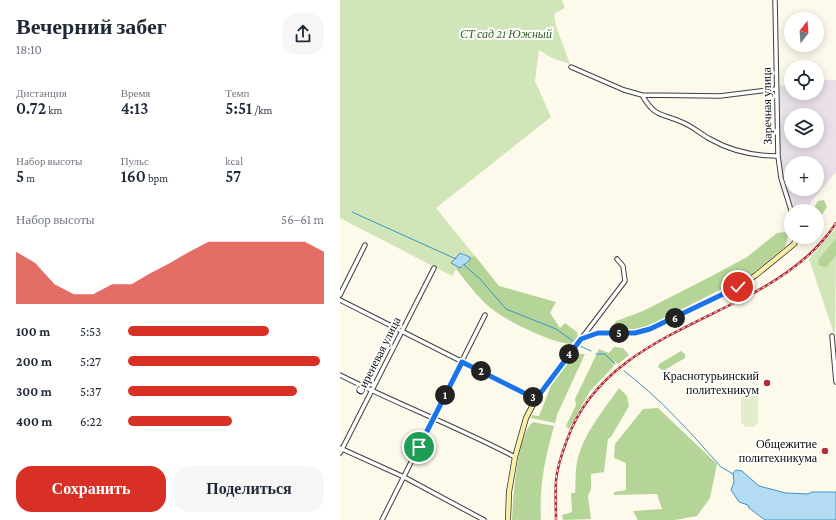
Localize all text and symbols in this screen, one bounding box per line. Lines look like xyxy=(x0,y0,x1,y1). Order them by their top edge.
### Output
north arrow xyxy=(784,12,824,52)
map controls xyxy=(784,12,824,244)
button: share xyxy=(282,13,324,55)
text: Вечерний забег xyxy=(16,14,167,39)
park label: СТ сад 21 Южный xyxy=(460,27,552,41)
text: 18:10 xyxy=(16,42,42,57)
button: locate xyxy=(784,60,824,100)
street label: Заречная улица xyxy=(759,66,775,145)
text: Дистанция xyxy=(16,87,67,99)
text: Время xyxy=(121,87,150,99)
text: Темп xyxy=(225,87,249,99)
text: 0.72 xyxy=(16,99,46,118)
text: 4:13 xyxy=(121,99,148,118)
text: 5:51 xyxy=(225,99,252,118)
text: km xyxy=(46,104,62,116)
text: /km xyxy=(252,104,272,116)
button: layers xyxy=(784,108,824,148)
text: Набор высоты xyxy=(16,155,83,167)
text: Пульс xyxy=(121,155,149,167)
text: kcal xyxy=(225,155,243,167)
button: + xyxy=(784,156,824,196)
text: 5 xyxy=(16,167,24,186)
text: 160 xyxy=(121,167,146,186)
text: 57 xyxy=(225,167,241,186)
text: m xyxy=(24,172,35,184)
text: bpm xyxy=(146,172,168,184)
button: − xyxy=(784,204,824,244)
text: Набор высоты xyxy=(16,212,95,227)
text: 56–61 m xyxy=(281,212,324,227)
pin xyxy=(721,270,755,304)
icon: check xyxy=(727,276,749,298)
pin: 6 xyxy=(665,308,685,328)
text: 6 xyxy=(672,312,678,324)
street label: Сиреневая улица xyxy=(352,314,404,397)
pin: 5 xyxy=(609,323,629,343)
text: 100 m xyxy=(16,324,50,339)
text: 5:53 xyxy=(80,324,101,339)
text: 5 xyxy=(616,327,622,339)
pin: 4 xyxy=(559,344,579,364)
text: 4 xyxy=(566,348,572,360)
text: 200 m xyxy=(16,354,52,369)
text: 5:27 xyxy=(80,354,101,369)
pin: 2 xyxy=(471,361,491,381)
text: 2 xyxy=(478,365,484,377)
place label: Краснотурьинский политехникум xyxy=(663,369,760,397)
marker: Краснотурьинский политехникум xyxy=(762,378,772,388)
text: 300 m xyxy=(16,384,52,399)
text: 5:37 xyxy=(80,384,101,399)
pin: 1 xyxy=(435,385,455,405)
pin: 3 xyxy=(523,387,543,407)
text: 1 xyxy=(443,389,447,401)
text: 3 xyxy=(530,391,536,403)
text: 400 m xyxy=(16,414,52,429)
text: 6:22 xyxy=(80,414,102,429)
pin xyxy=(402,430,436,464)
icon: arrive xyxy=(408,436,430,458)
place label: Общежитие политехникума xyxy=(739,437,818,465)
marker: Общежитие политехникума xyxy=(820,446,830,456)
button: Сохранить xyxy=(16,466,166,512)
button: Поделиться xyxy=(174,466,324,512)

